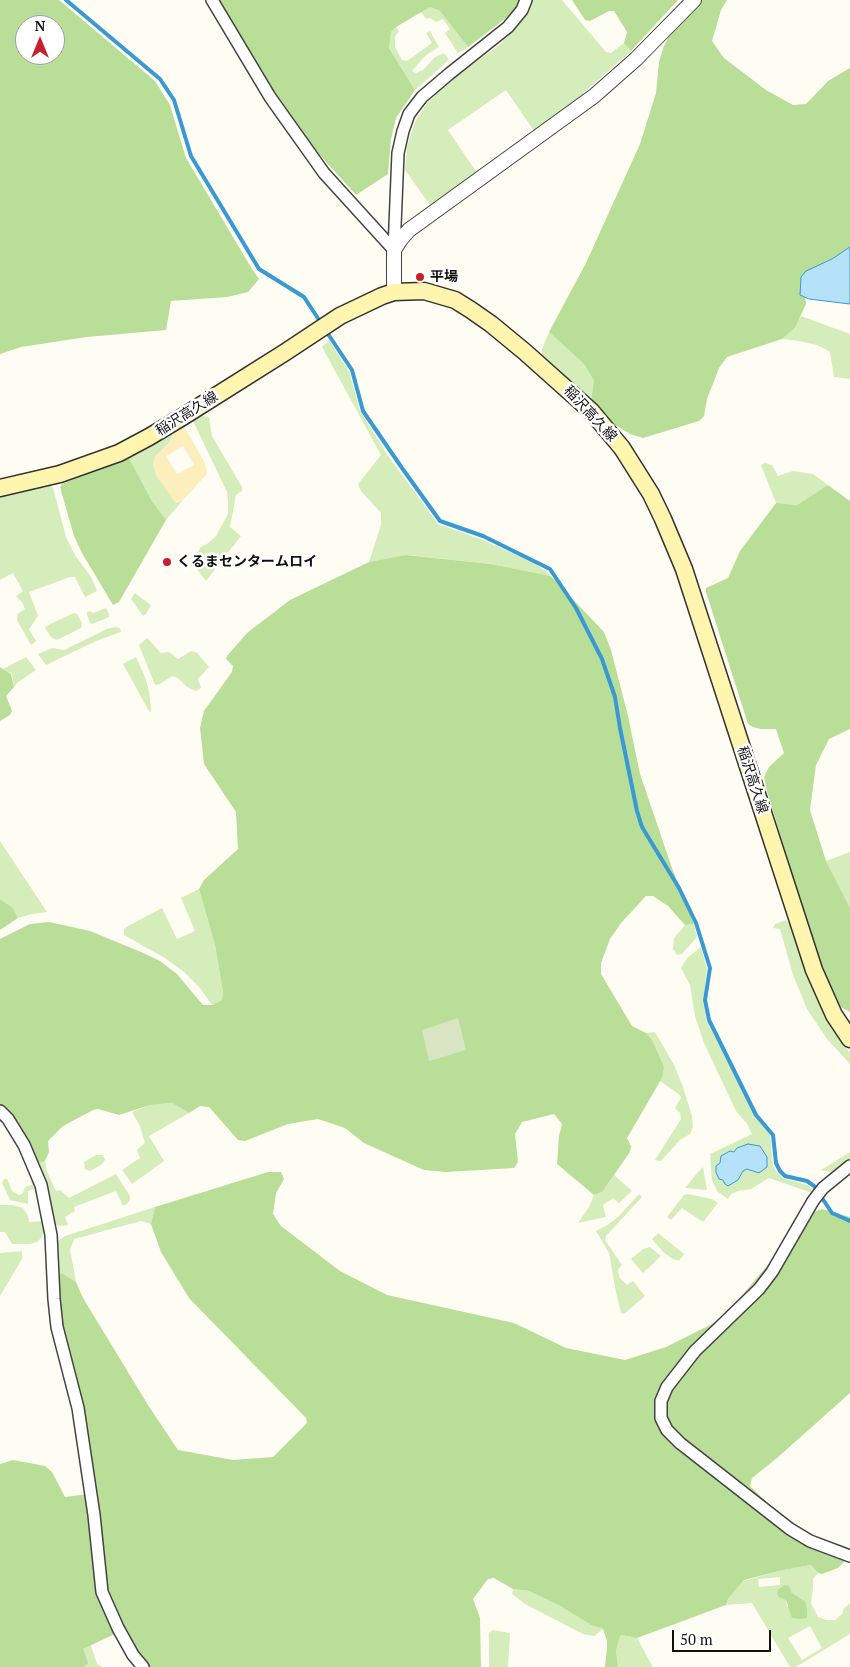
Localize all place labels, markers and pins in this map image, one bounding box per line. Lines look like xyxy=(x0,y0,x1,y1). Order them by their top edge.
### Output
place label: 平場 xyxy=(430,269,458,285)
marker: 平場 xyxy=(414,271,426,283)
place label: くるまセンタームロイ xyxy=(177,554,317,570)
marker: くるまセンタームロイ xyxy=(161,556,173,568)

